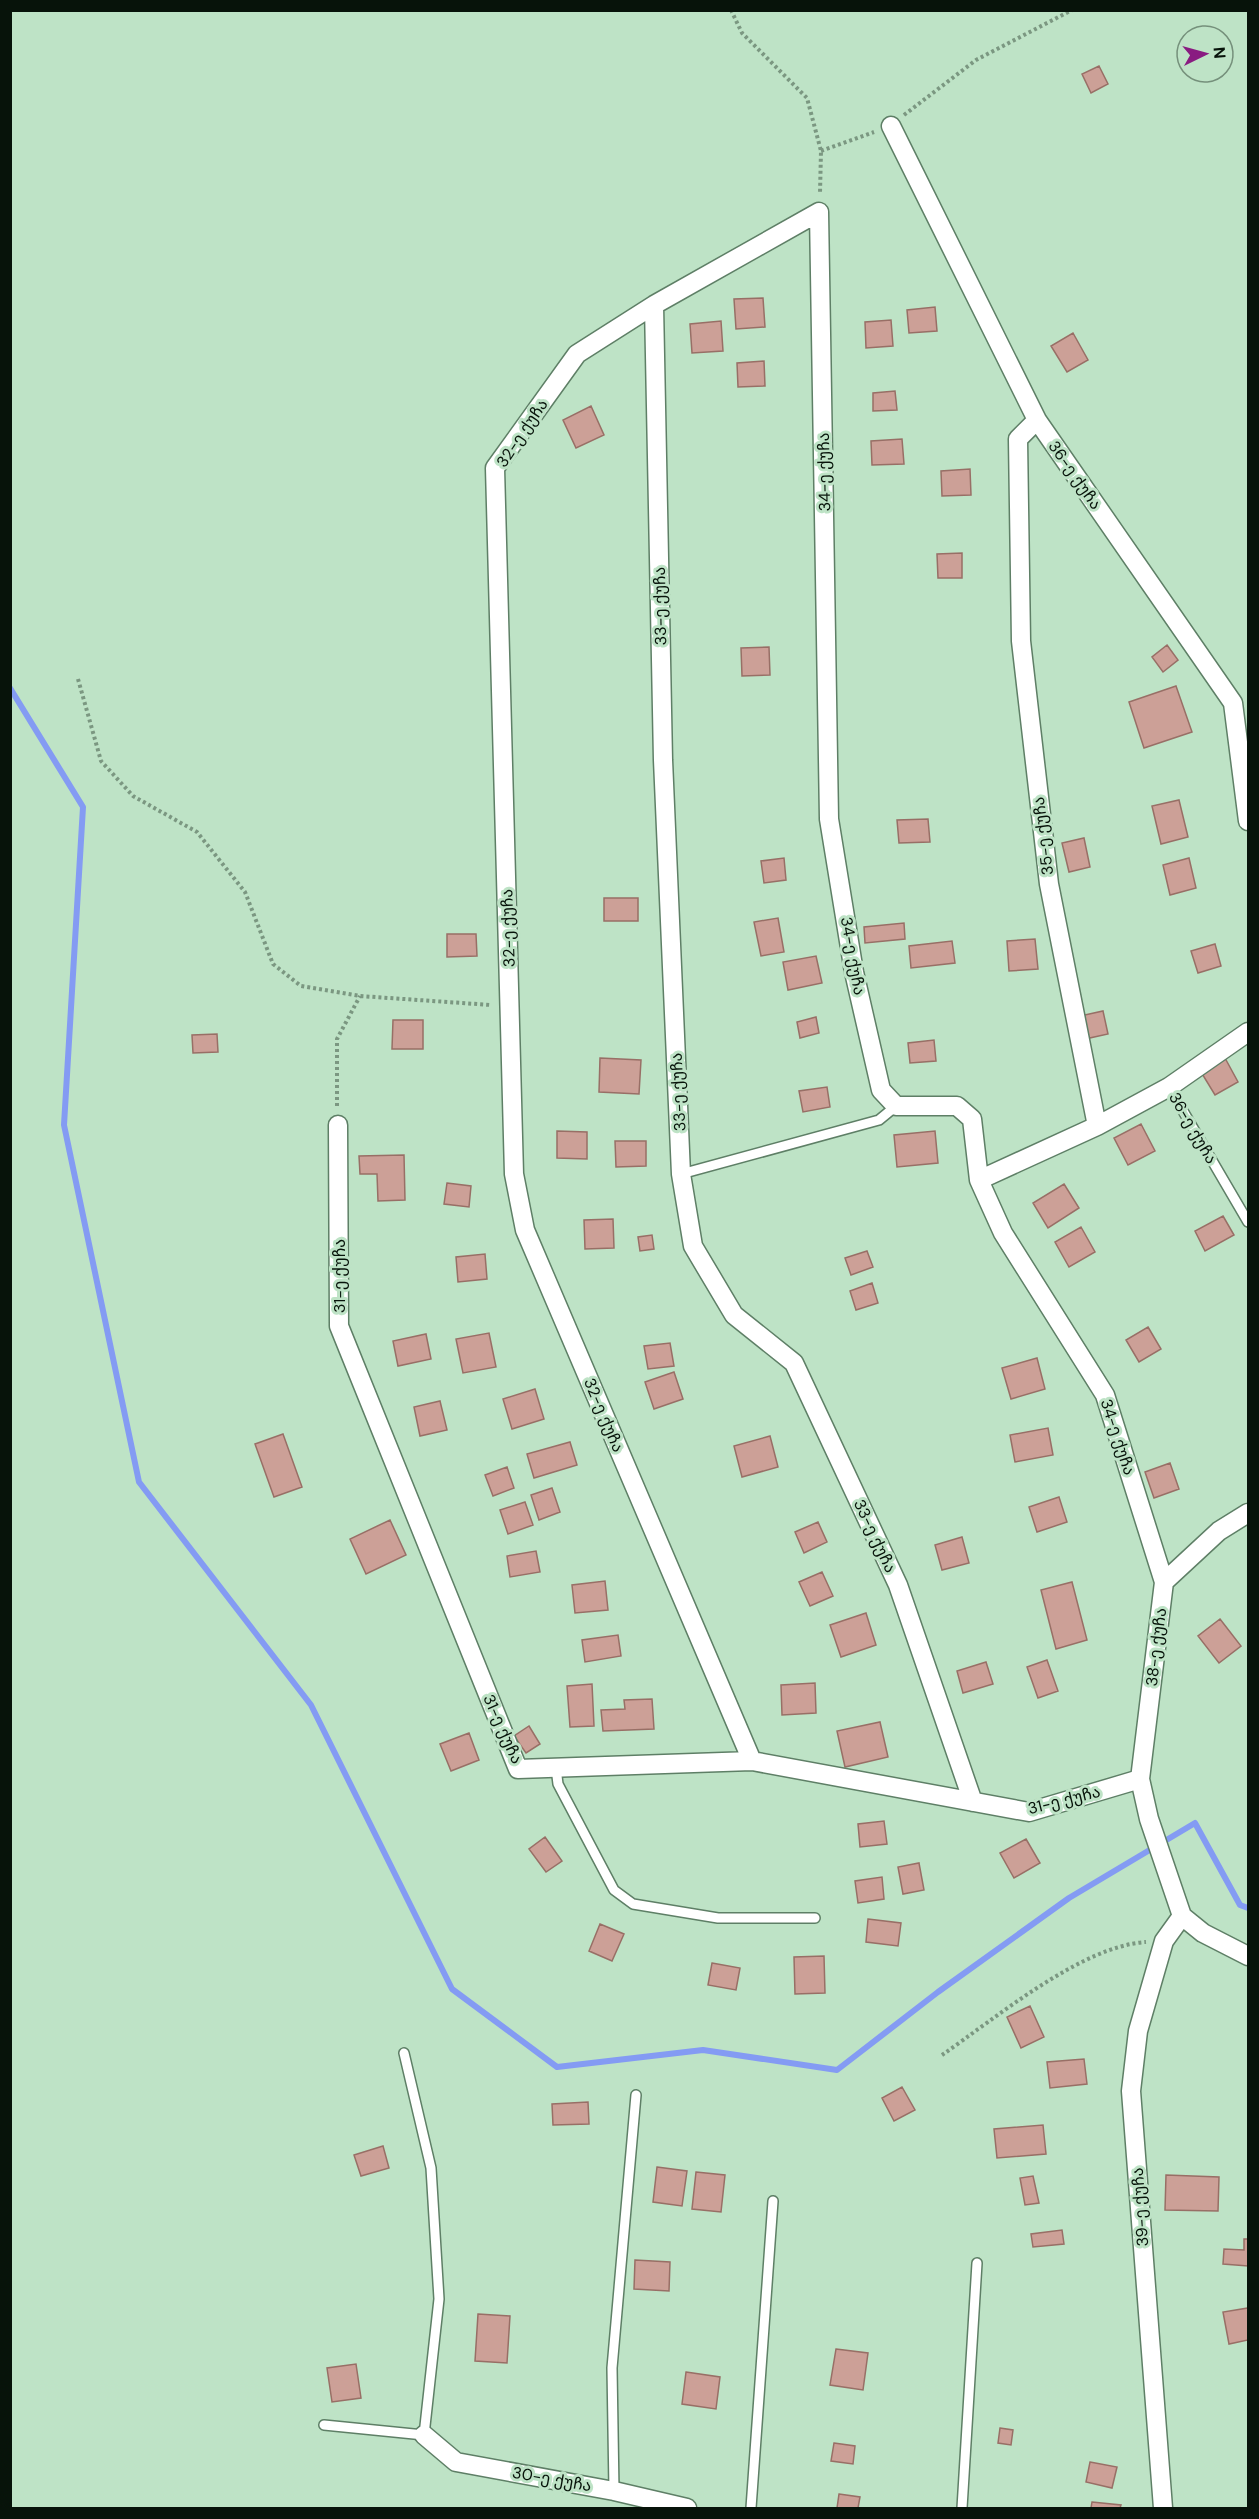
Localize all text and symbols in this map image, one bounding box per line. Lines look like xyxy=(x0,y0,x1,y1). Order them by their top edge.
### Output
north arrow xyxy=(1175,24,1235,84)
text: N xyxy=(1208,46,1230,59)
street label: 32-ე ქუჩა xyxy=(491,395,553,471)
street label: 34-ე ქუჩა xyxy=(813,432,835,512)
street label: 36-ე ქუჩა xyxy=(1044,437,1106,513)
street label: 33-ე ქუჩა xyxy=(649,567,671,645)
street label: 35-ე ქუჩა xyxy=(1028,796,1058,876)
street label: 32-ე ქუჩა xyxy=(496,888,520,968)
street label: 34-ე ქუჩა xyxy=(836,915,870,997)
street label: 33-ე ქუჩა xyxy=(665,1052,691,1132)
street label: 36-ე ქუჩა xyxy=(1164,1088,1222,1168)
street label: 31-ე ქუჩა xyxy=(329,1239,350,1313)
street label: 32-ე ქუჩა xyxy=(579,1375,629,1455)
street label: 34-ე ქუჩა xyxy=(1096,1396,1140,1478)
street label: 33-ე ქუჩა xyxy=(849,1496,901,1576)
street label: 38-ე ქუჩა xyxy=(1141,1607,1171,1687)
street label: 31-ე ქუჩა xyxy=(478,1691,528,1767)
street label: 31-ე ქუჩა xyxy=(1026,1781,1102,1819)
street label: 39-ე ქუჩა xyxy=(1127,2167,1153,2247)
street label: 30-ე ქუჩა xyxy=(511,2462,593,2496)

